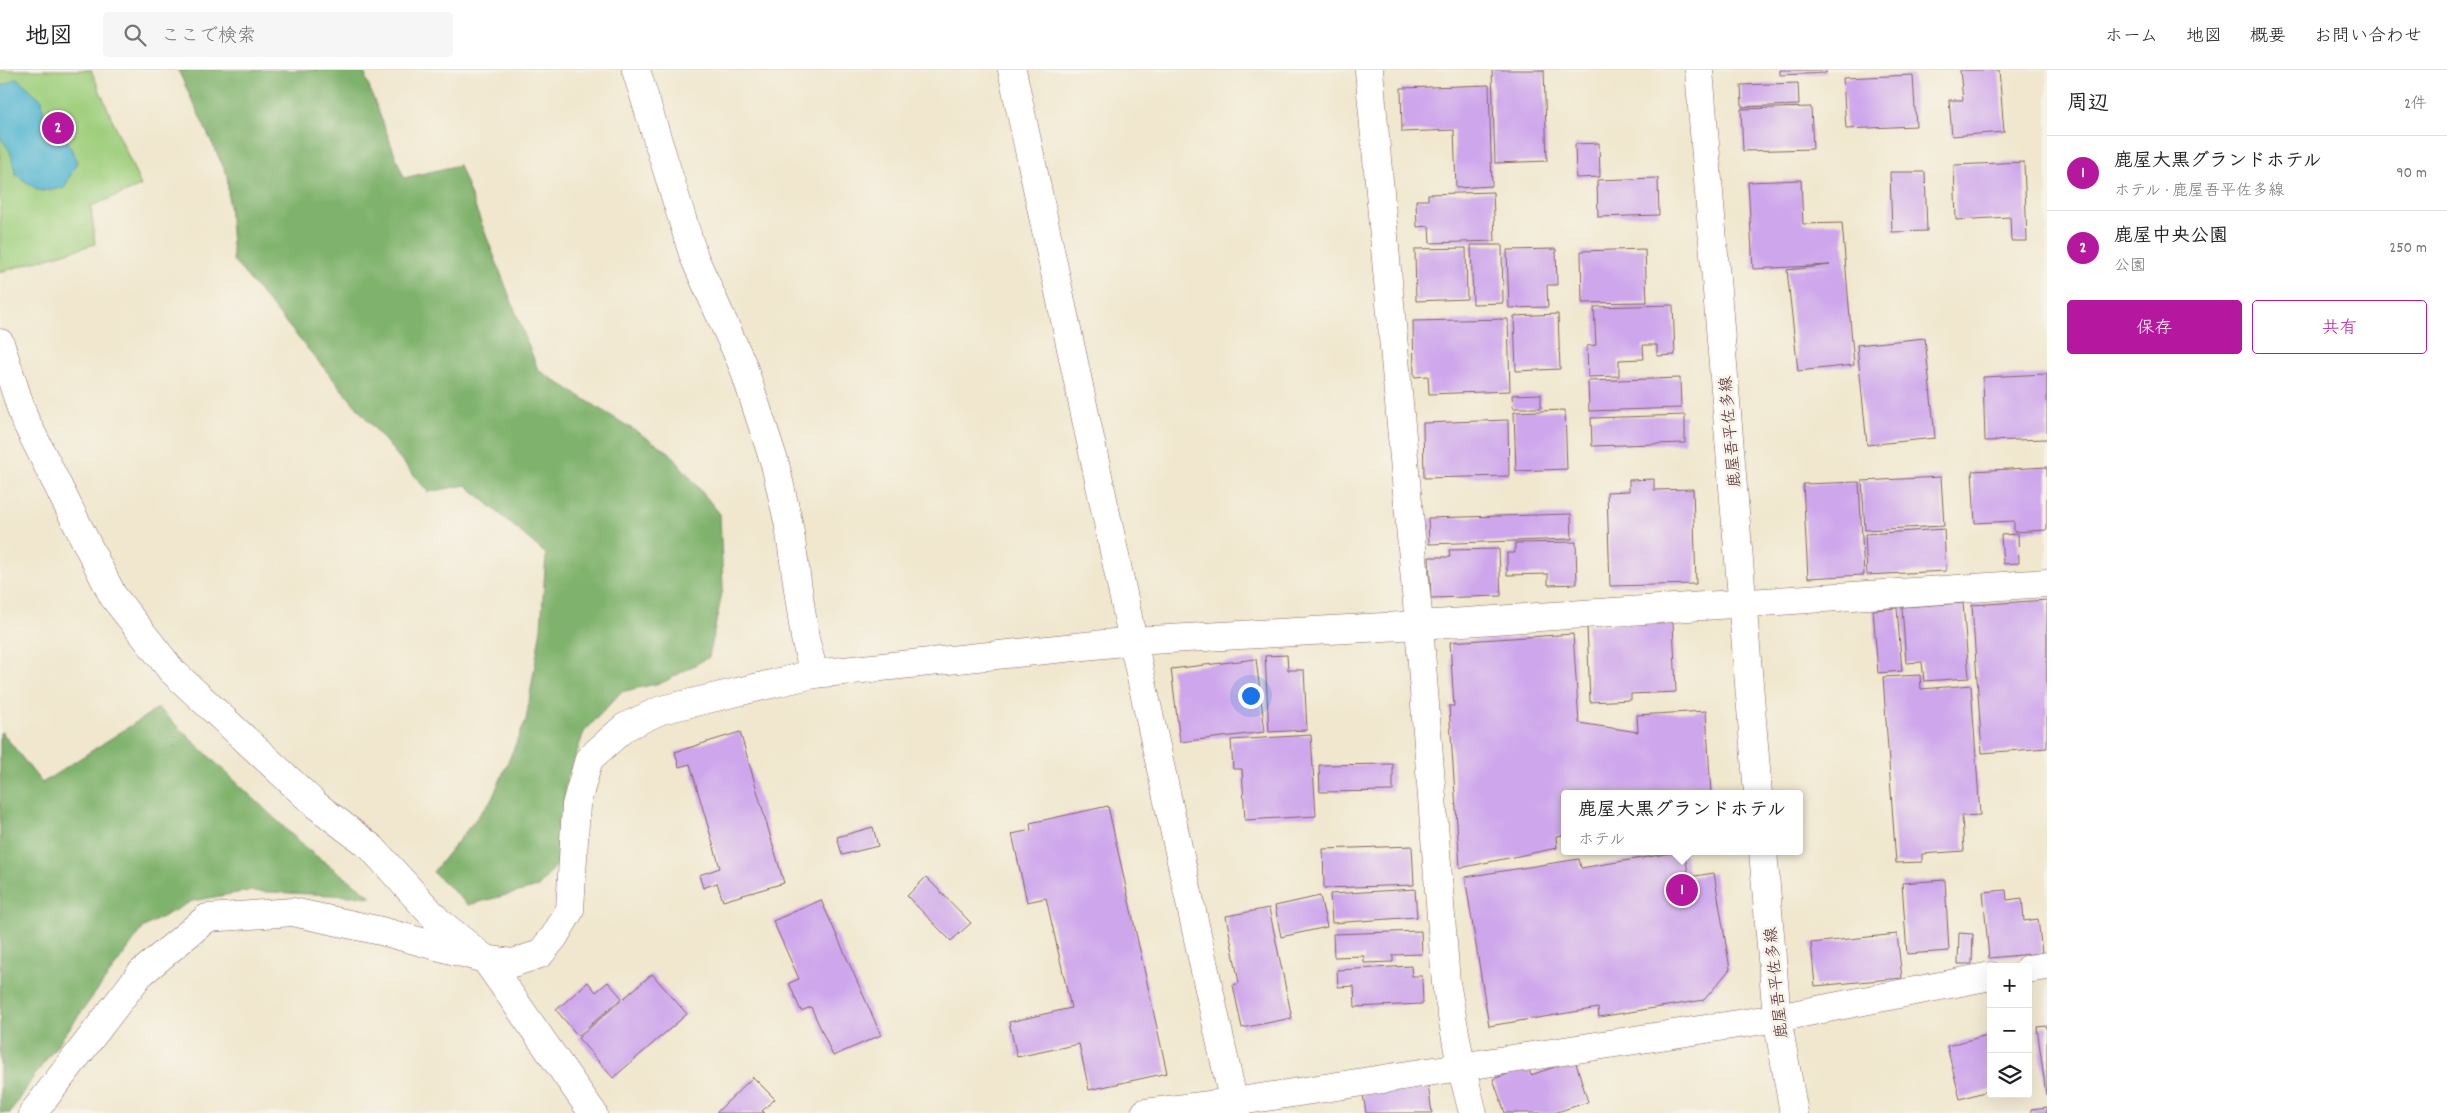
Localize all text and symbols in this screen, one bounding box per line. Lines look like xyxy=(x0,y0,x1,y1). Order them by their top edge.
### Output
search box xyxy=(103,12,453,57)
text: 地図 xyxy=(25,21,73,55)
icon: search xyxy=(121,21,149,49)
text: ここで検索 xyxy=(161,24,256,51)
text: ホーム xyxy=(2105,25,2158,50)
text: 地図 xyxy=(2186,25,2222,50)
text: 概要 xyxy=(2250,25,2286,50)
text: お問い合わせ xyxy=(2314,25,2422,50)
text: 周辺 xyxy=(2067,90,2109,120)
text: 2件 xyxy=(2404,93,2427,116)
pin: 2 xyxy=(42,109,74,147)
text: 鹿屋大黒グランドホテル xyxy=(2114,149,2322,176)
text: 1 xyxy=(2081,162,2085,185)
text: 90 m xyxy=(2396,162,2427,185)
text: ホテル · 鹿屋吾平佐多線 xyxy=(2114,180,2284,203)
text: 鹿屋中央公園 xyxy=(2114,224,2228,251)
text: 2 xyxy=(2080,237,2087,260)
text: 250 m xyxy=(2389,237,2427,260)
text: 公園 xyxy=(2114,255,2146,278)
button: 保存 xyxy=(2067,300,2242,354)
button: 共有 xyxy=(2252,300,2427,354)
street label: 鹿屋吾平佐多線 xyxy=(1715,375,1748,489)
your location xyxy=(1238,683,1264,709)
popup xyxy=(1561,790,1803,855)
text: 鹿屋大黒グランドホテル xyxy=(1578,798,1786,825)
text: ホテル xyxy=(1578,829,1625,852)
pin: 1 xyxy=(1666,871,1698,909)
street label: 鹿屋吾平佐多線 xyxy=(1760,926,1795,1040)
map controls xyxy=(1987,963,2032,1098)
button: + xyxy=(1987,963,2032,1008)
button: − xyxy=(1987,1008,2032,1053)
button: layers xyxy=(1987,1053,2032,1098)

